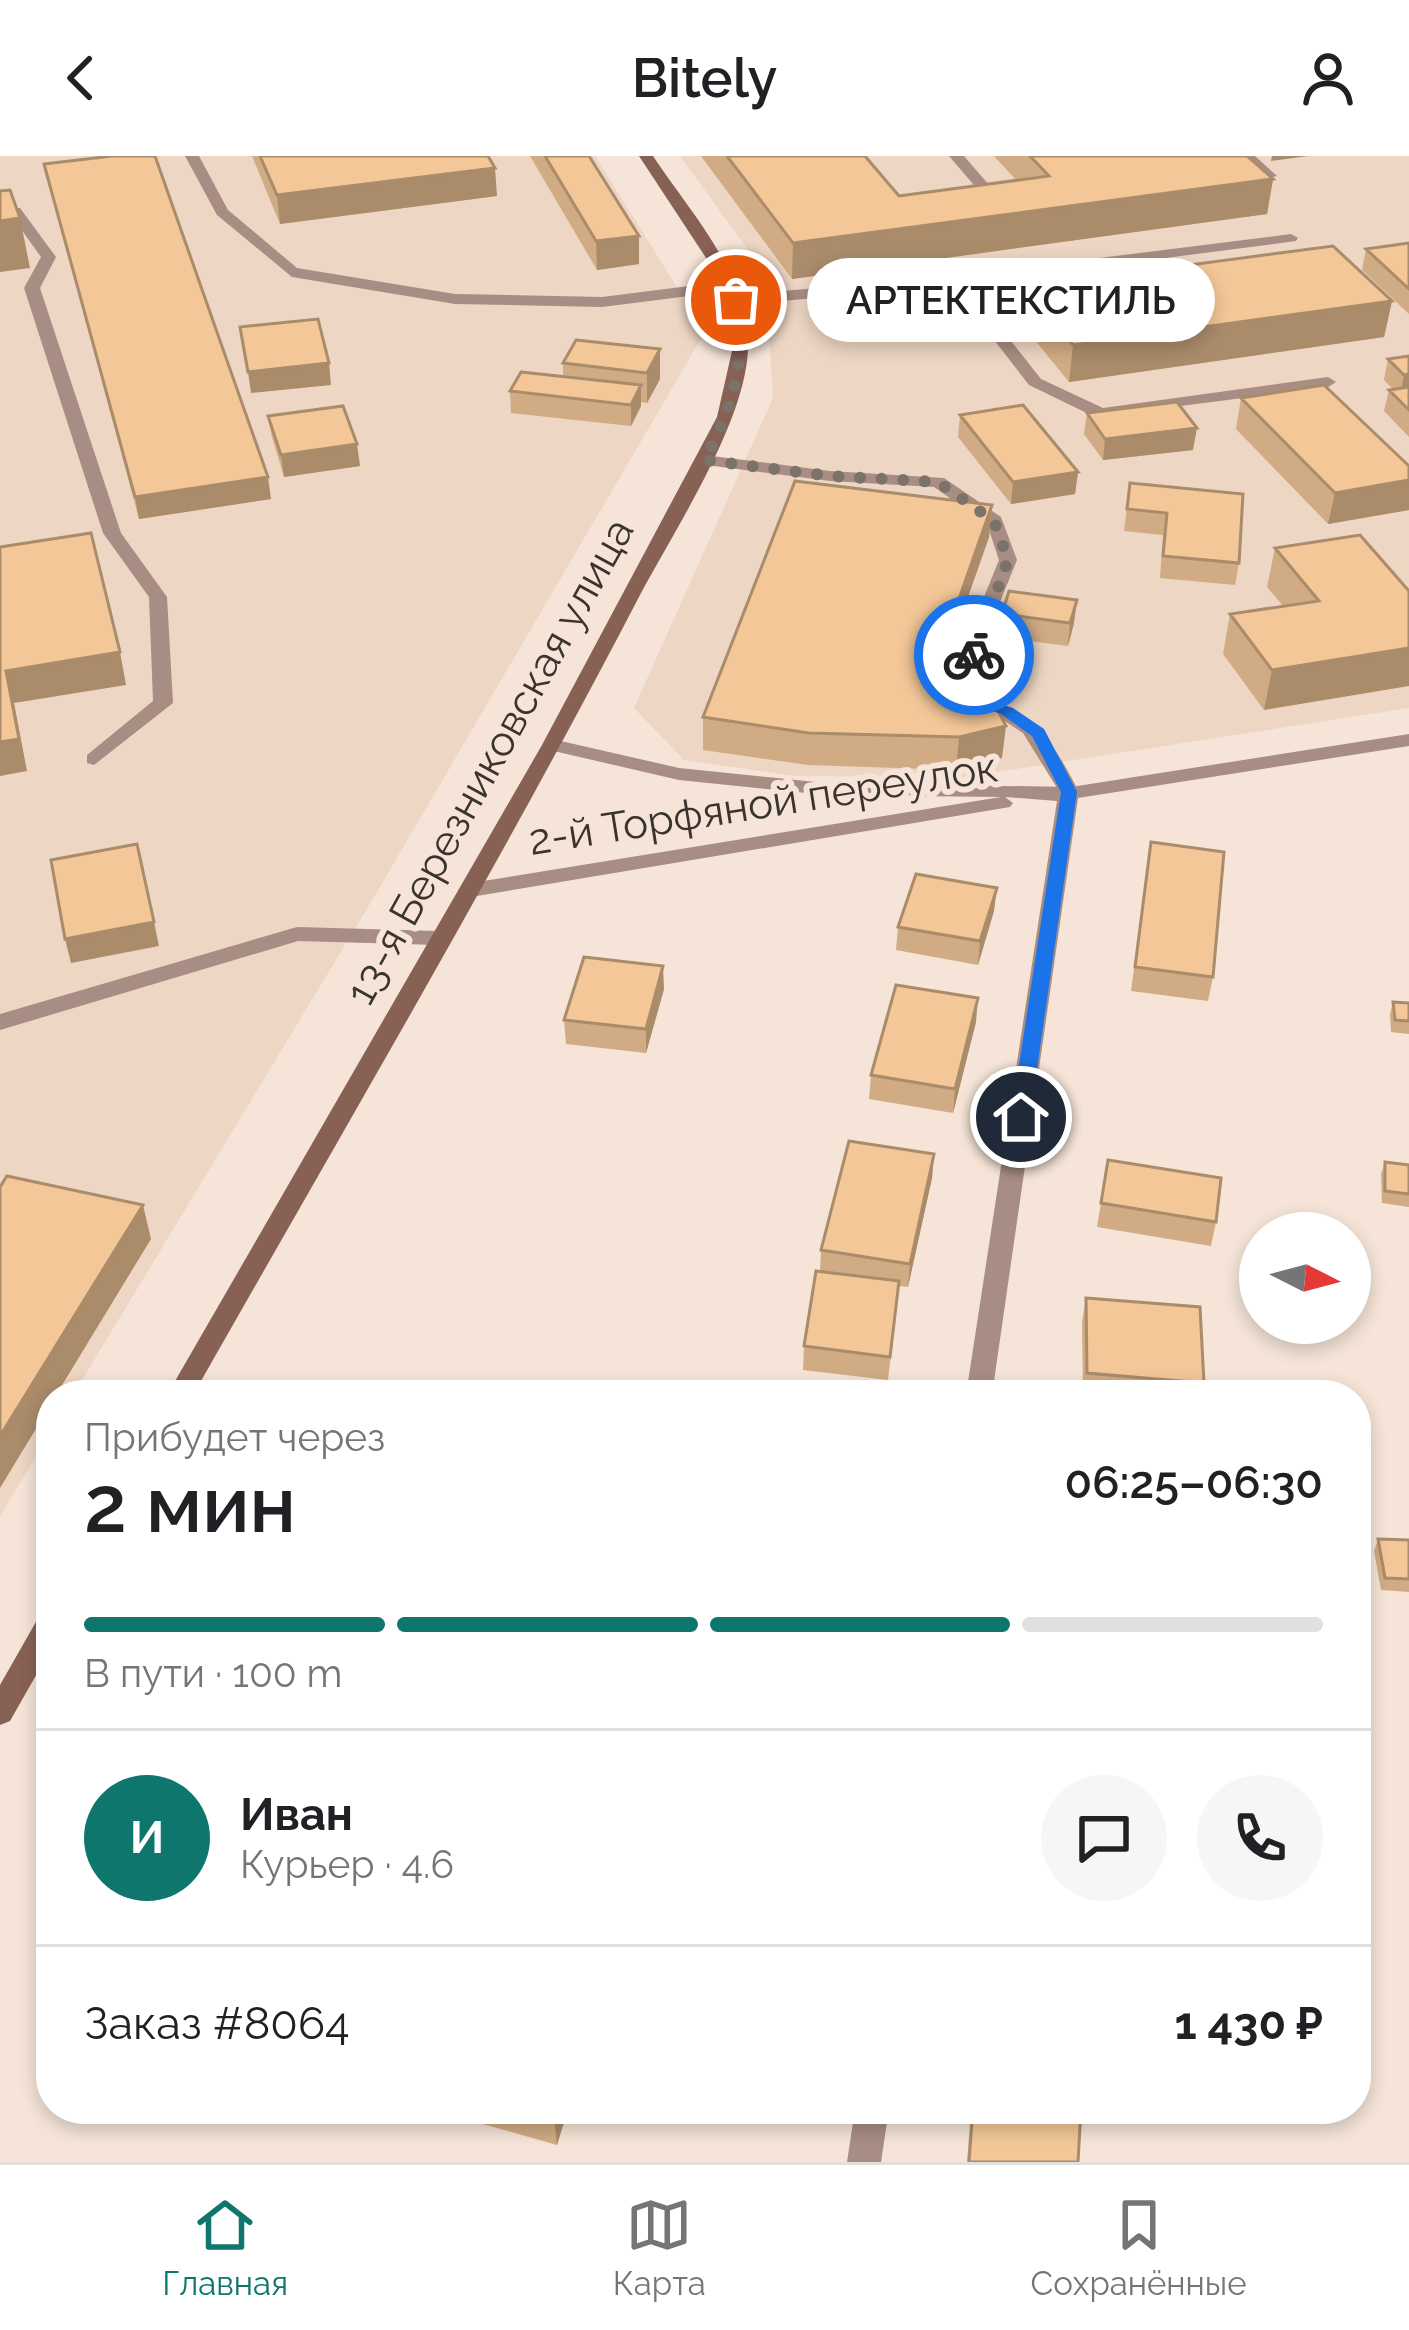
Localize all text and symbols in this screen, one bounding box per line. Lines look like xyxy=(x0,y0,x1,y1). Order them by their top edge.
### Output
icon: back xyxy=(48,45,114,111)
icon: person xyxy=(1295,45,1361,111)
text: Bitely xyxy=(632,46,777,110)
pin xyxy=(685,249,787,351)
callout: АРТЕКТЕКСТИЛЬ xyxy=(808,258,1216,342)
icon: bag xyxy=(703,267,769,333)
text: АРТЕКТЕКСТИЛЬ xyxy=(846,277,1176,323)
street label: 13-я Березниковская улица xyxy=(335,510,644,1013)
courier xyxy=(914,595,1034,715)
icon: bike xyxy=(941,622,1007,688)
street label: 2-й Торфяной переулок xyxy=(525,742,1001,865)
pin xyxy=(970,1066,1072,1168)
icon: home xyxy=(988,1084,1054,1150)
north arrow xyxy=(1239,1212,1371,1344)
map controls xyxy=(1239,1212,1371,1344)
text: Прибудет через xyxy=(84,1414,385,1460)
text: 06:25–06:30 xyxy=(1065,1456,1323,1509)
text: 2 мин xyxy=(84,1459,296,1550)
text: В пути · 100 m xyxy=(84,1650,342,1696)
button: chat xyxy=(1041,1775,1167,1901)
button: phone xyxy=(1197,1775,1323,1901)
text: Иван xyxy=(240,1788,353,1841)
text: И xyxy=(130,1811,164,1864)
text: Курьер · 4.6 xyxy=(240,1841,454,1887)
text: Заказ #8064 xyxy=(84,1997,350,2050)
text: 1 430 ₽ xyxy=(1175,1997,1323,2050)
tab: Главная xyxy=(162,2192,288,2303)
tab: Карта xyxy=(613,2192,706,2303)
tab: Сохранённые xyxy=(1031,2192,1247,2303)

